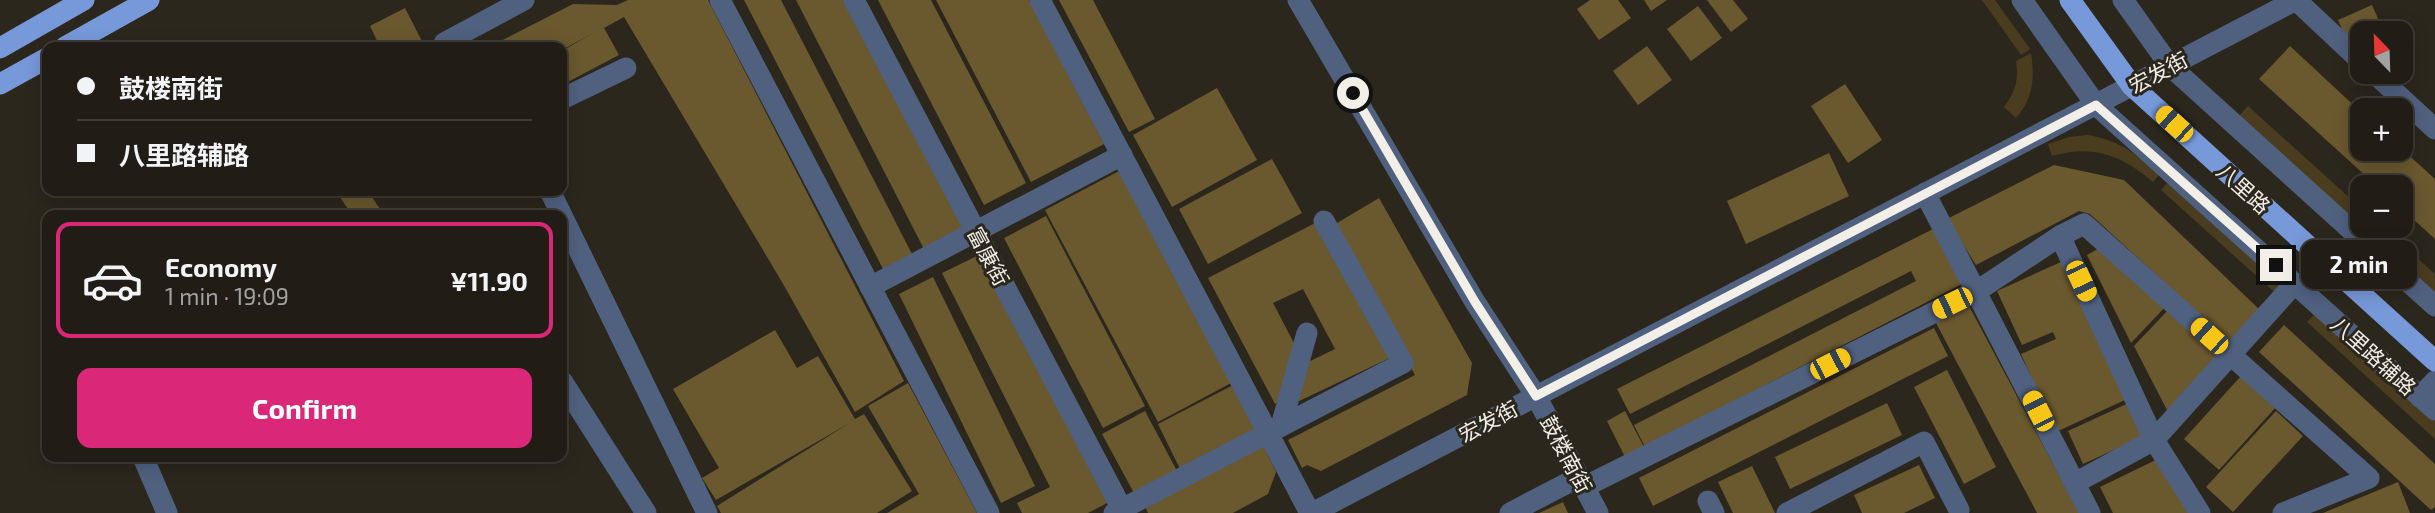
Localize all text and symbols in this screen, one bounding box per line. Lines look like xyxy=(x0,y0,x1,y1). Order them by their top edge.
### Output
north arrow xyxy=(2350,21,2413,84)
map controls xyxy=(2350,21,2413,238)
street label: 宏发街 xyxy=(2124,46,2192,98)
text: 鼓楼南街 xyxy=(119,72,223,103)
route start xyxy=(1337,77,1369,109)
button: + xyxy=(2350,98,2413,161)
car xyxy=(2152,102,2197,146)
text: 八里路辅路 xyxy=(119,139,249,170)
street label: 八里路 xyxy=(2212,158,2276,218)
button: − xyxy=(2350,175,2413,238)
street label: 富康街 xyxy=(963,222,1015,290)
callout: 2 min xyxy=(2300,240,2416,290)
icon: car xyxy=(81,249,144,312)
route end xyxy=(2260,249,2292,281)
text: 2 min xyxy=(2330,250,2388,278)
text: Economy xyxy=(165,251,277,282)
car xyxy=(2063,258,2100,304)
text: ¥11.90 xyxy=(450,265,528,296)
text: 1 min · 19:09 xyxy=(165,282,289,310)
car xyxy=(1929,284,1976,322)
street label: 八里路辅路 xyxy=(2327,311,2421,399)
car xyxy=(2187,314,2232,358)
car xyxy=(1807,345,1854,383)
button: Confirm xyxy=(77,368,532,448)
car xyxy=(2020,388,2057,434)
street label: 宏发街 xyxy=(1454,395,1522,447)
street label: 鼓楼南街 xyxy=(1536,411,1598,497)

